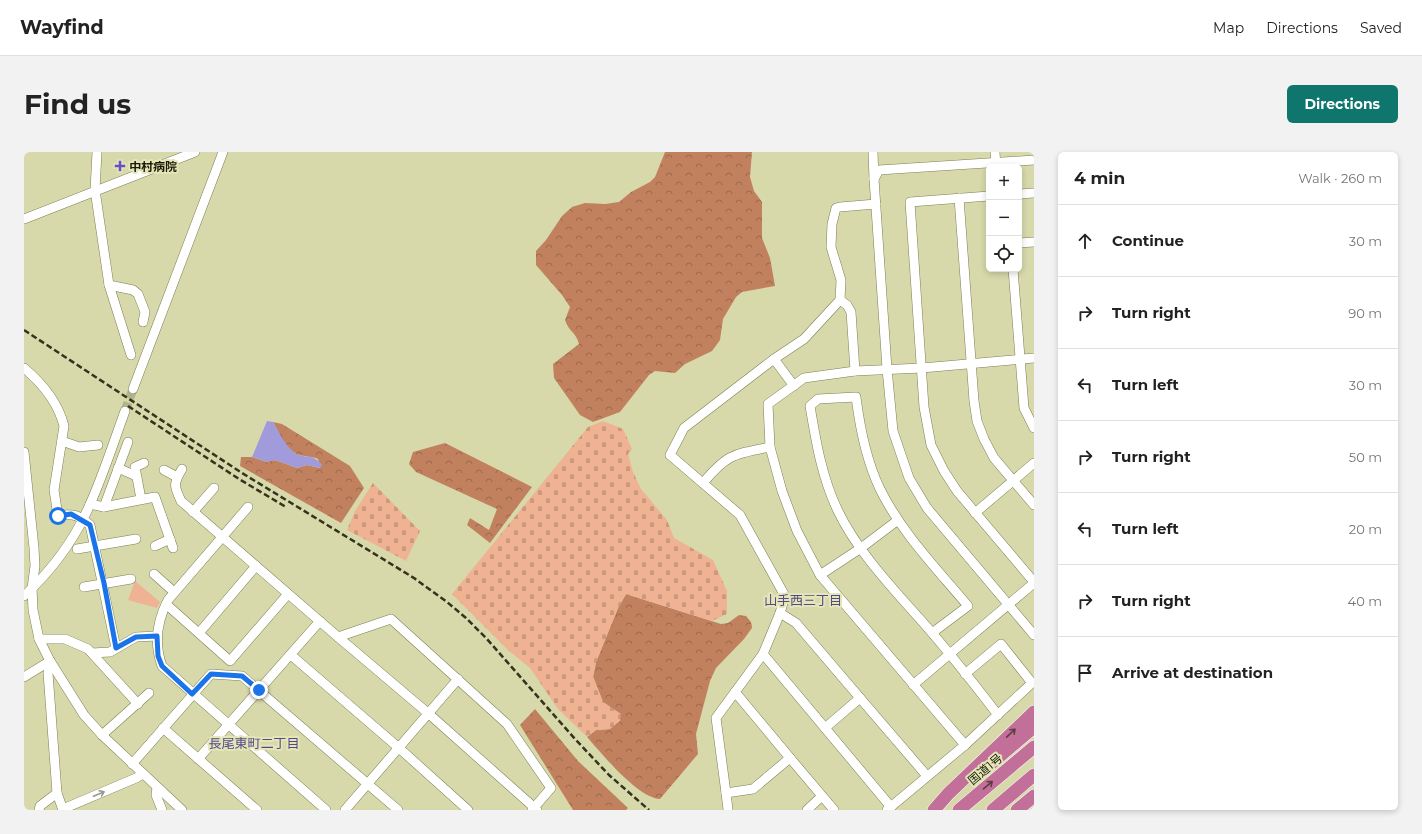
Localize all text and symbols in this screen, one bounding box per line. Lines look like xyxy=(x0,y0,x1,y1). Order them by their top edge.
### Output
text: Wayfind xyxy=(20,16,104,39)
text: Map xyxy=(1213,19,1244,37)
text: Directions xyxy=(1266,19,1338,37)
text: Saved xyxy=(1360,19,1402,37)
button: Directions xyxy=(1287,85,1398,123)
text: Find us xyxy=(24,87,131,121)
place label: 中村病院 xyxy=(129,159,177,174)
marker: 中村病院 xyxy=(114,160,126,172)
map controls xyxy=(986,164,1022,272)
button: + xyxy=(986,164,1022,200)
text: 4 min xyxy=(1074,168,1125,188)
text: Walk · 260 m xyxy=(1298,170,1382,186)
button: − xyxy=(986,200,1022,236)
icon: ahead xyxy=(1074,230,1096,252)
text: Continue xyxy=(1112,231,1184,250)
text: 30 m xyxy=(1349,233,1382,249)
button: locate xyxy=(986,236,1022,272)
icon: right xyxy=(1074,302,1096,324)
text: Turn right xyxy=(1112,303,1191,322)
text: 90 m xyxy=(1348,305,1382,321)
icon: left xyxy=(1074,374,1096,396)
text: Turn left xyxy=(1112,375,1179,394)
text: 30 m xyxy=(1349,377,1382,393)
icon: right xyxy=(1074,446,1096,468)
text: Turn right xyxy=(1112,447,1191,466)
text: 50 m xyxy=(1349,449,1382,465)
route start xyxy=(49,507,67,525)
icon: left xyxy=(1074,518,1096,540)
text: Turn left xyxy=(1112,519,1179,538)
text: 20 m xyxy=(1349,521,1382,537)
icon: right xyxy=(1074,590,1096,612)
text: Turn right xyxy=(1112,591,1191,610)
district label: 山手西三丁目 xyxy=(764,592,842,608)
text: 40 m xyxy=(1348,593,1382,609)
icon: arrive xyxy=(1074,662,1096,684)
text: Arrive at destination xyxy=(1112,663,1273,682)
route end xyxy=(250,681,268,699)
one-way arrow xyxy=(1006,729,1016,738)
district label: 長尾東町二丁目 xyxy=(208,735,300,751)
street label: 国道1号 xyxy=(965,750,1005,788)
one-way arrow xyxy=(983,780,994,789)
one-way arrow xyxy=(92,789,104,797)

